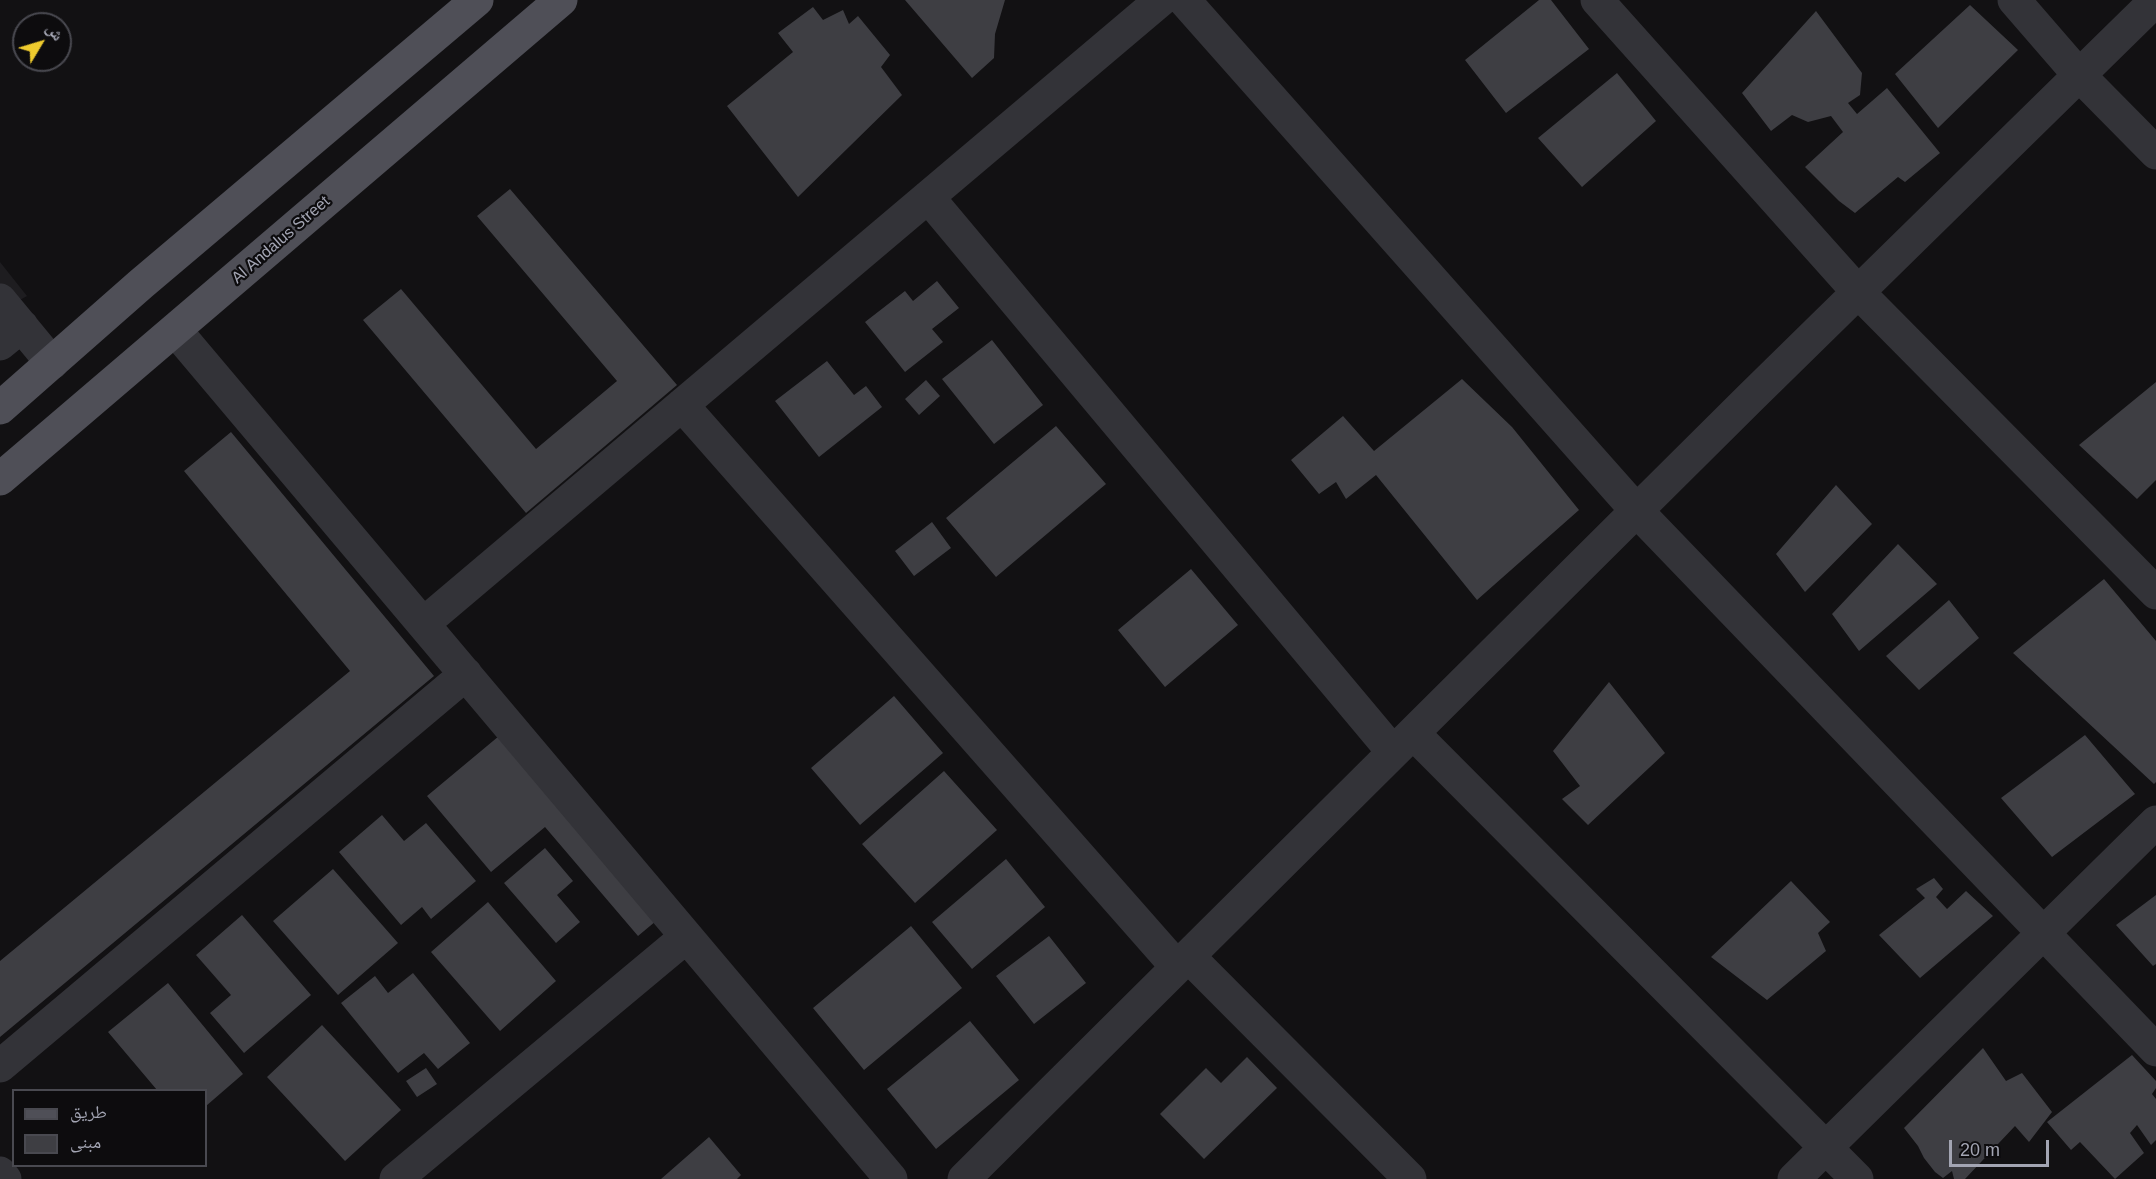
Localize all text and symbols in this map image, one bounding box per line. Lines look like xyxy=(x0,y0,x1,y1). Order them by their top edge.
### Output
north arrow xyxy=(12,12,72,72)
text: ش xyxy=(43,20,67,44)
street label: Al Andalus Street xyxy=(228,192,334,288)
legend xyxy=(12,1089,207,1167)
text: طريق xyxy=(70,1102,107,1122)
scale bar xyxy=(1952,1128,2052,1166)
text: مبنى xyxy=(70,1132,101,1152)
text: 20 m xyxy=(1960,1140,2000,1160)

